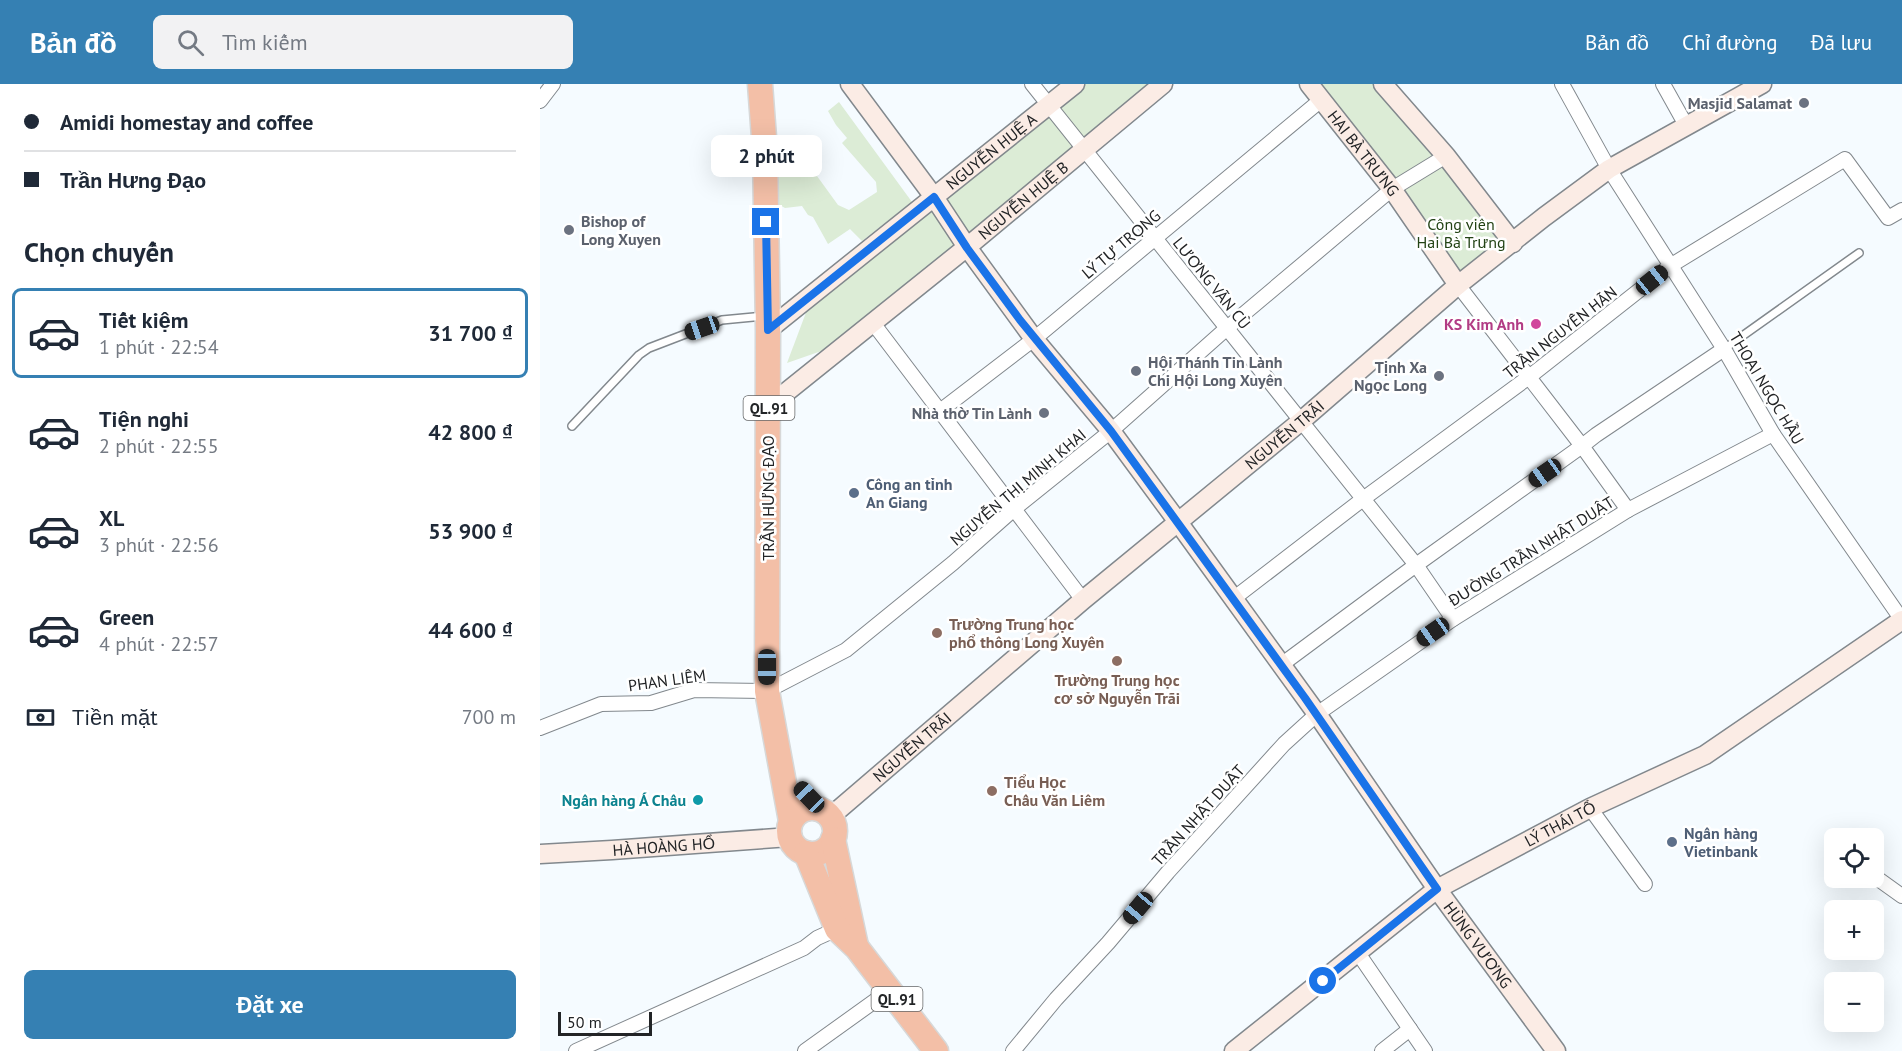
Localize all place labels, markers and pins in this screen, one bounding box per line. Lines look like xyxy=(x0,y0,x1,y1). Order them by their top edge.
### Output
place label: Masjid Salamat xyxy=(1688,93,1792,113)
marker: Masjid Salamat xyxy=(1797,96,1811,110)
place label: Bishop of Long Xuyen xyxy=(581,211,661,249)
marker: Bishop of Long Xuyen xyxy=(562,223,576,237)
place label: KS Kim Anh xyxy=(1444,314,1524,334)
marker: KS Kim Anh xyxy=(1529,317,1543,331)
place label: Hội Thánh Tin Lành Chi Hội Long Xuyên xyxy=(1148,352,1283,390)
place label: Tịnh Xa Ngọc Long xyxy=(1354,357,1427,395)
marker: Hội Thánh Tin Lành Chi Hội Long Xuyên xyxy=(1129,364,1143,378)
marker: Tịnh Xa Ngọc Long xyxy=(1432,369,1446,383)
place label: Nhà thờ Tin Lành xyxy=(912,403,1032,423)
marker: Nhà thờ Tin Lành xyxy=(1037,406,1051,420)
place label: Công an tỉnh An Giang xyxy=(866,474,952,512)
marker: Công an tỉnh An Giang xyxy=(847,486,861,500)
place label: Trường Trung học phổ thông Long Xuyên xyxy=(949,614,1104,652)
marker: Trường Trung học phổ thông Long Xuyên xyxy=(930,626,944,640)
marker: Trường Trung học cơ sở Nguyễn Trãi xyxy=(1110,654,1124,668)
place label: Trường Trung học cơ sở Nguyễn Trãi xyxy=(1054,670,1180,708)
place label: Tiểu Học Châu Văn Liêm xyxy=(1004,772,1105,810)
marker: Tiểu Học Châu Văn Liêm xyxy=(985,784,999,798)
place label: Ngân hàng Á Châu xyxy=(562,790,686,810)
marker: Ngân hàng Á Châu xyxy=(691,793,705,807)
place label: Ngân hàng Vietinbank xyxy=(1683,823,1758,861)
marker: Ngân hàng Vietinbank xyxy=(1665,835,1679,849)

